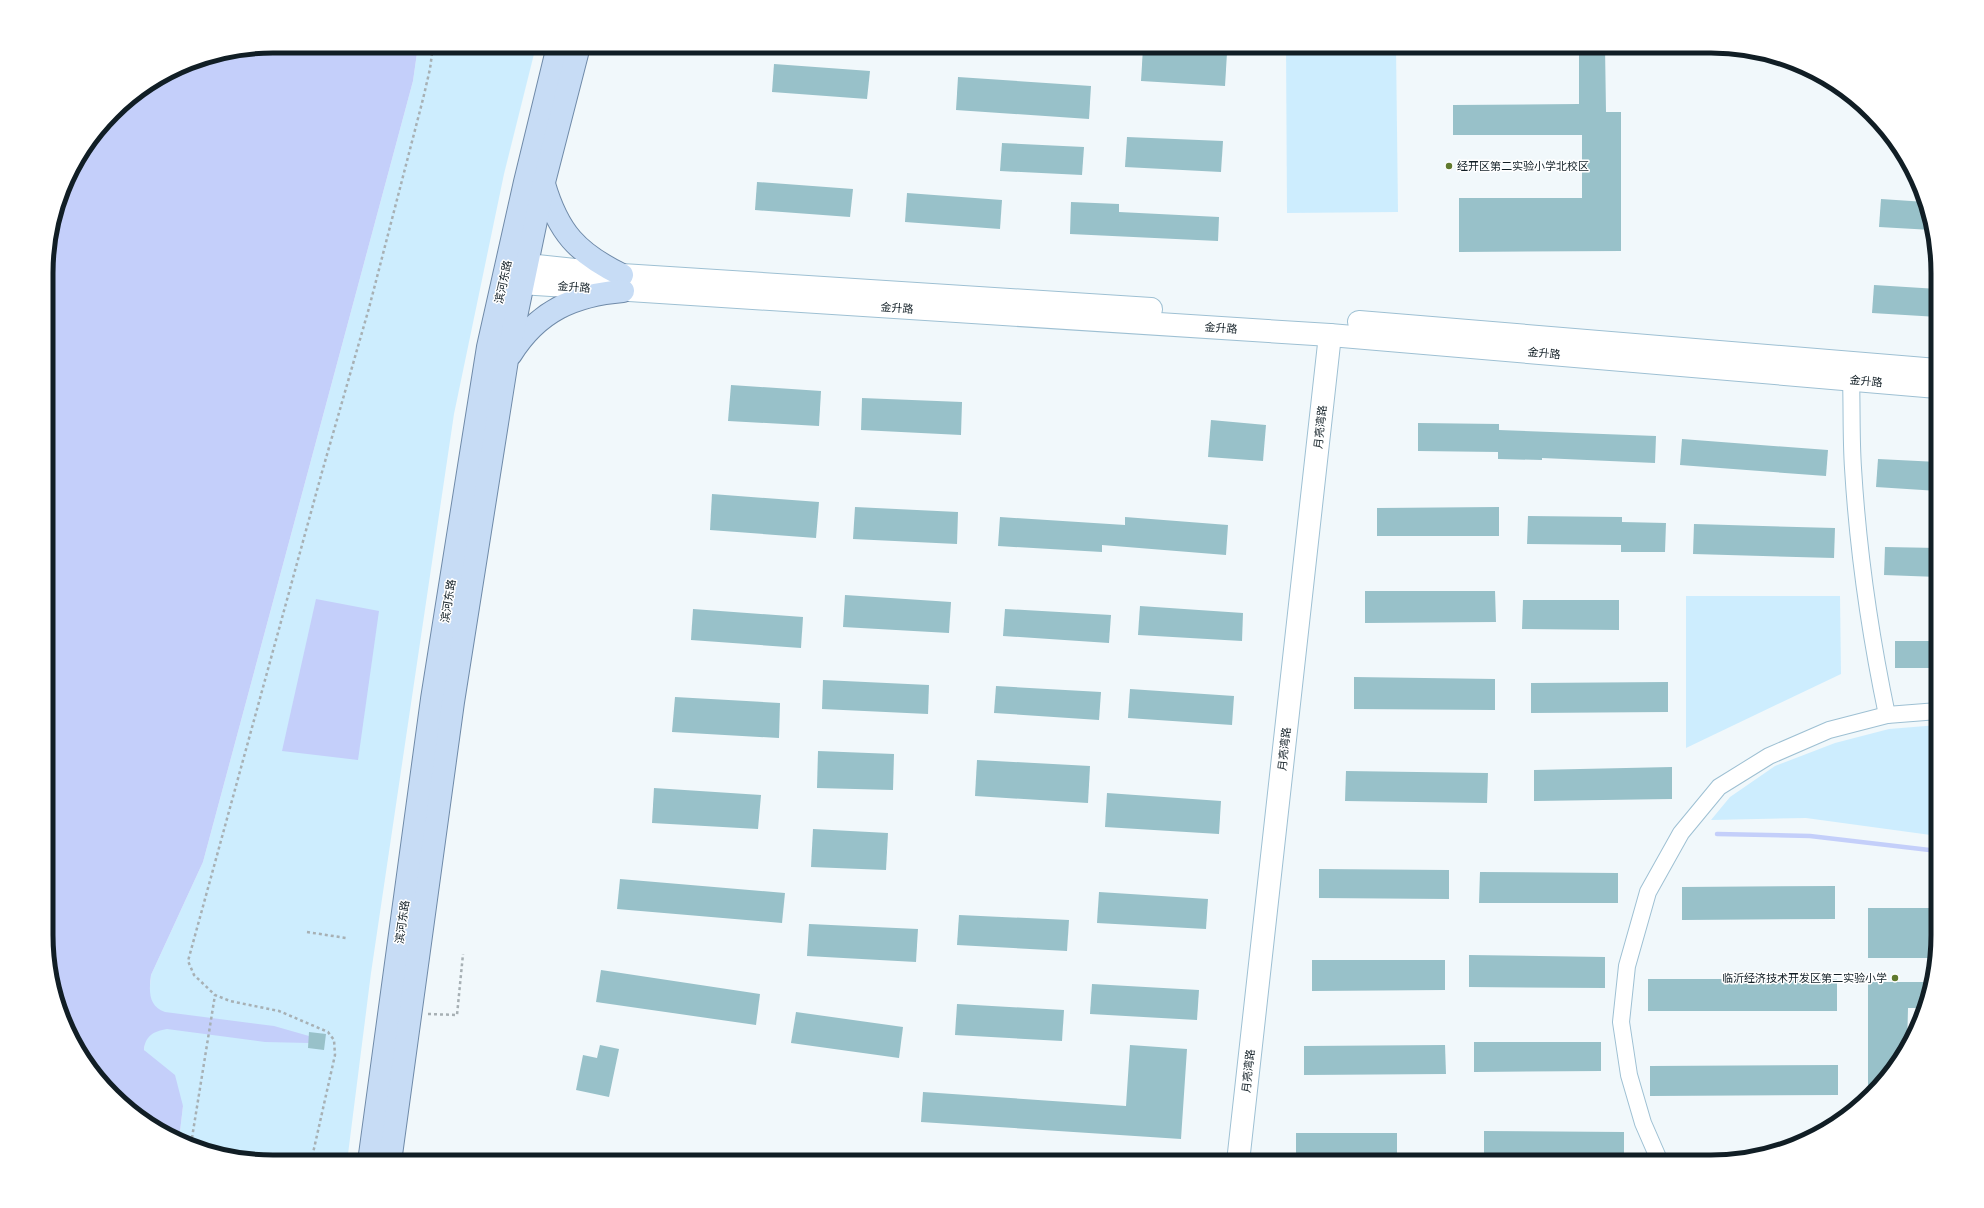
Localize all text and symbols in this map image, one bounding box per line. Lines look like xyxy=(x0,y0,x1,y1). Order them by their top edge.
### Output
place label: 经开区第二实验小学北校区 xyxy=(1457,160,1589,173)
marker: 经开区第二实验小学北校区 xyxy=(1444,161,1454,171)
street label: 滨河东路 xyxy=(493,259,514,305)
street label: 金升路 xyxy=(557,280,591,295)
street label: 金升路 xyxy=(880,301,914,316)
street label: 金升路 xyxy=(1204,321,1238,336)
street label: 金升路 xyxy=(1527,346,1561,361)
street label: 金升路 xyxy=(1849,374,1883,389)
street label: 月亮湾路 xyxy=(1312,404,1329,450)
street label: 滨河东路 xyxy=(439,578,458,624)
street label: 月亮湾路 xyxy=(1276,726,1293,772)
street label: 滨河东路 xyxy=(393,899,412,945)
place label: 临沂经济技术开发区第二实验小学 xyxy=(1722,972,1887,985)
marker: 临沂经济技术开发区第二实验小学 xyxy=(1890,973,1900,983)
street label: 月亮湾路 xyxy=(1240,1048,1257,1094)

